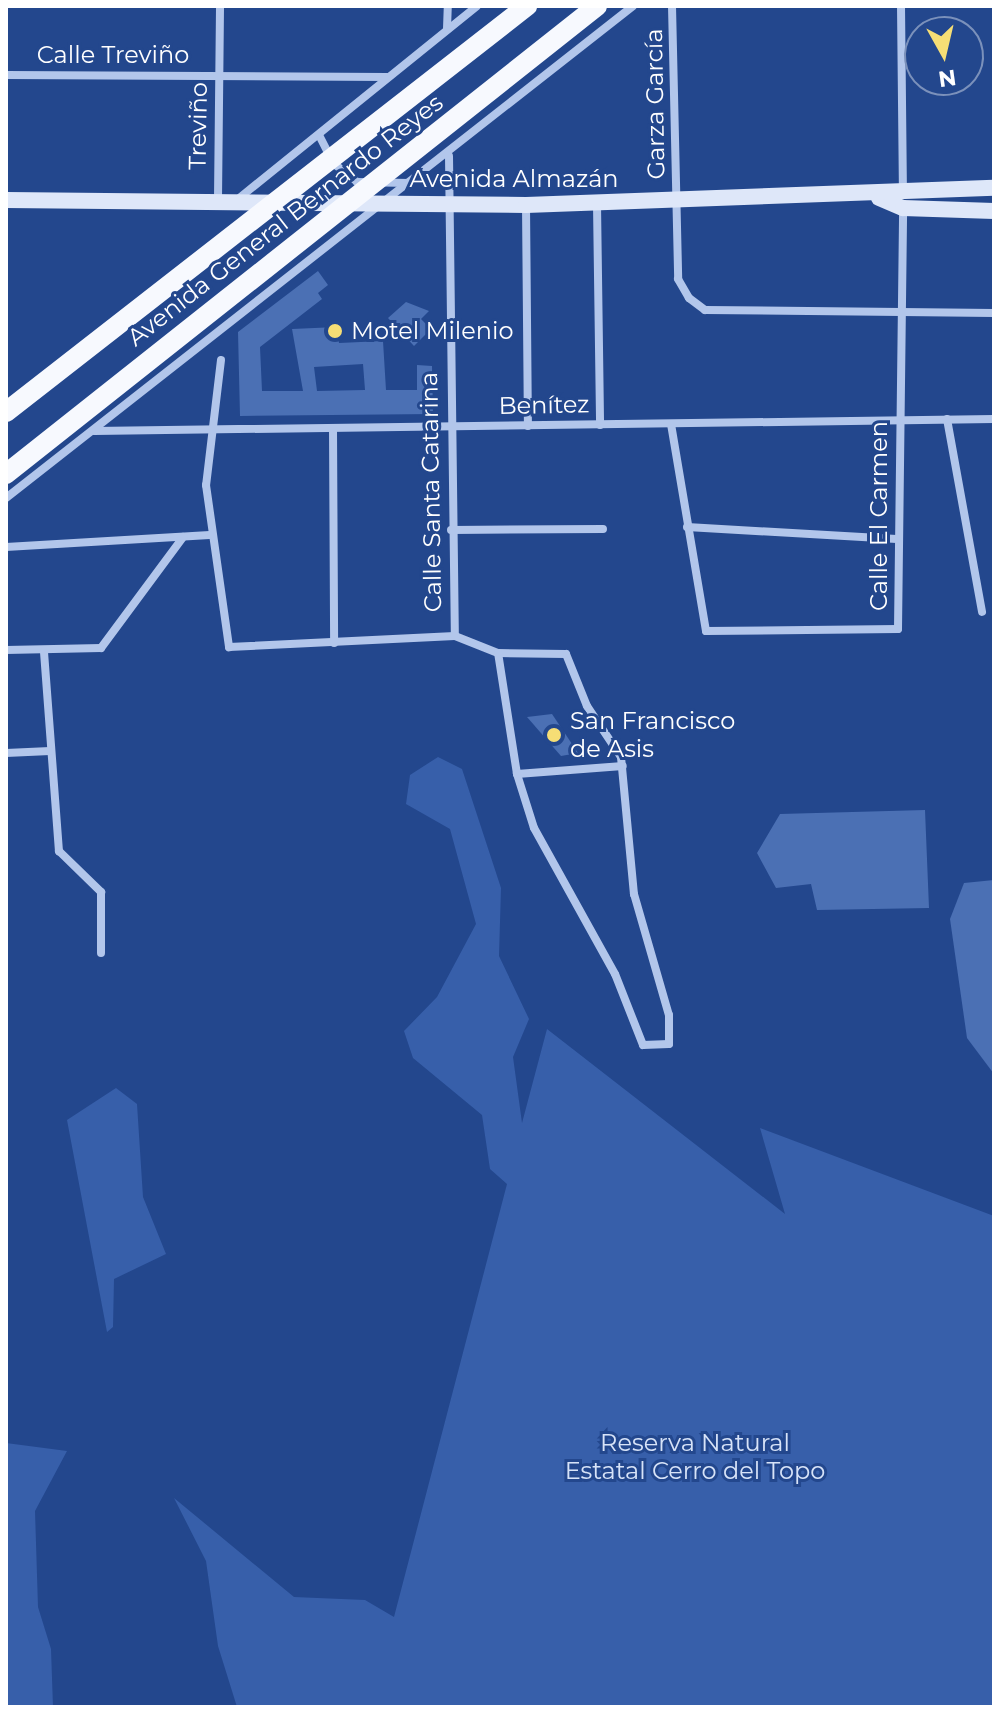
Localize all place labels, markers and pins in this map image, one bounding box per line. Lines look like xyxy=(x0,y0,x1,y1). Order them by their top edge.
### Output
place label: Motel Milenio xyxy=(351,317,514,345)
marker: Motel Milenio xyxy=(326,322,344,340)
place label: San Francisco de Asis xyxy=(570,707,735,763)
marker: San Francisco de Asis xyxy=(545,726,563,744)

